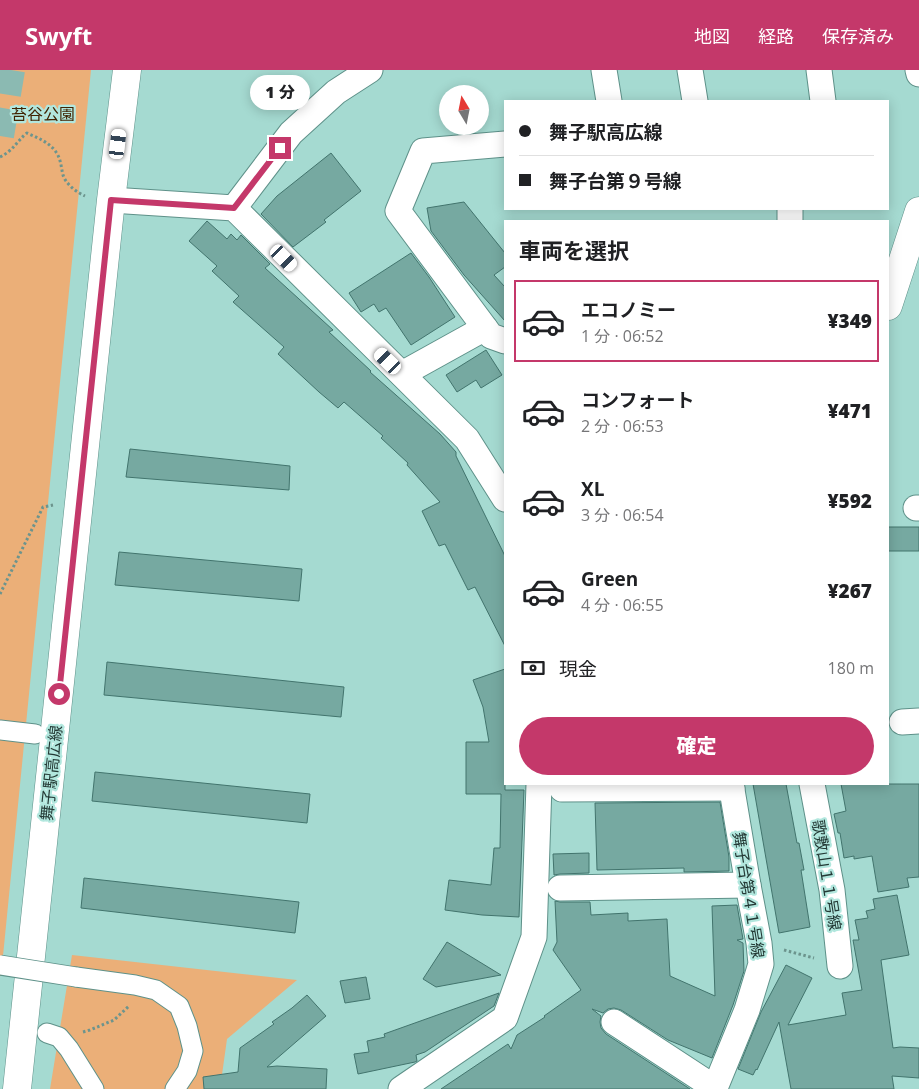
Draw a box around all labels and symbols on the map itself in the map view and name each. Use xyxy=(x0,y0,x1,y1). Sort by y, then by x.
callout: 1 分 xyxy=(250,75,310,110)
north arrow xyxy=(439,85,489,135)
park label: 苔谷公園 xyxy=(11,103,75,125)
car xyxy=(108,128,127,160)
route end xyxy=(269,137,291,159)
car xyxy=(268,242,299,274)
car xyxy=(371,345,404,377)
route start xyxy=(48,683,70,705)
street label: 舞子駅高広線 xyxy=(35,724,67,822)
street label: 歌敷山１１号線 xyxy=(807,818,847,932)
street label: 舞子台第４１号線 xyxy=(728,830,770,960)

